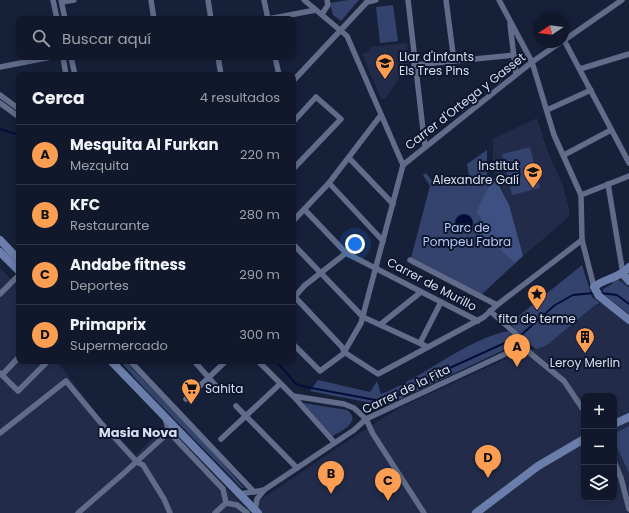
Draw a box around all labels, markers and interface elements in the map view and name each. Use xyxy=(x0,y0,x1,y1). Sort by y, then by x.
north arrow xyxy=(533,12,569,48)
search box xyxy=(16,16,296,60)
icon: search xyxy=(30,27,52,49)
text: Buscar aquí xyxy=(62,28,151,49)
place label: Llar d'infants Els Tres Pins xyxy=(399,48,474,79)
street label: Carrer d'Ortega y Gasset xyxy=(401,49,529,153)
school or university icon: Llar d'infants Els Tres Pins xyxy=(374,52,396,80)
text: Cerca xyxy=(32,86,85,110)
text: 4 resultados xyxy=(200,88,280,107)
text: Mesquita Al Furkan xyxy=(70,134,219,155)
text: A xyxy=(40,145,50,164)
text: 220 m xyxy=(240,145,280,164)
text: Mezquita xyxy=(70,156,129,175)
place label: Institut Alexandre Galí xyxy=(432,157,519,188)
school or university icon: Institut Alexandre Galí xyxy=(522,161,544,189)
text: KFC xyxy=(70,194,100,215)
text: B xyxy=(41,205,49,224)
text: 280 m xyxy=(239,205,280,224)
text: Restaurante xyxy=(70,216,149,235)
park label: Parc de Pompeu Fabra xyxy=(423,219,511,250)
your location xyxy=(345,234,365,254)
street label: Carrer de Murillo xyxy=(384,253,480,315)
text: Andabe fitness xyxy=(70,254,186,275)
text: C xyxy=(40,265,50,284)
text: 290 m xyxy=(239,265,280,284)
text: Deportes xyxy=(70,276,129,295)
place icon: fita de terme xyxy=(526,283,548,311)
place label: fita de terme xyxy=(498,310,576,327)
text: Primaprix xyxy=(70,314,146,335)
text: D xyxy=(40,325,50,344)
text: 300 m xyxy=(239,325,280,344)
building icon: Leroy Merlin xyxy=(574,326,596,354)
pin: A xyxy=(504,334,530,367)
text: Supermercado xyxy=(70,336,168,355)
place label: Leroy Merlin xyxy=(550,354,620,371)
street label: Carrer de la Fita xyxy=(359,360,453,418)
supermarket icon: Sahita xyxy=(180,377,202,405)
place label: Sahita xyxy=(205,380,243,397)
map controls xyxy=(581,393,617,501)
button: + xyxy=(581,393,617,429)
district label: Masia Nova xyxy=(99,423,177,442)
button: − xyxy=(581,429,617,465)
pin: D xyxy=(475,445,501,478)
pin: B xyxy=(318,461,344,494)
button: layers xyxy=(581,465,617,501)
pin: C xyxy=(375,468,401,501)

